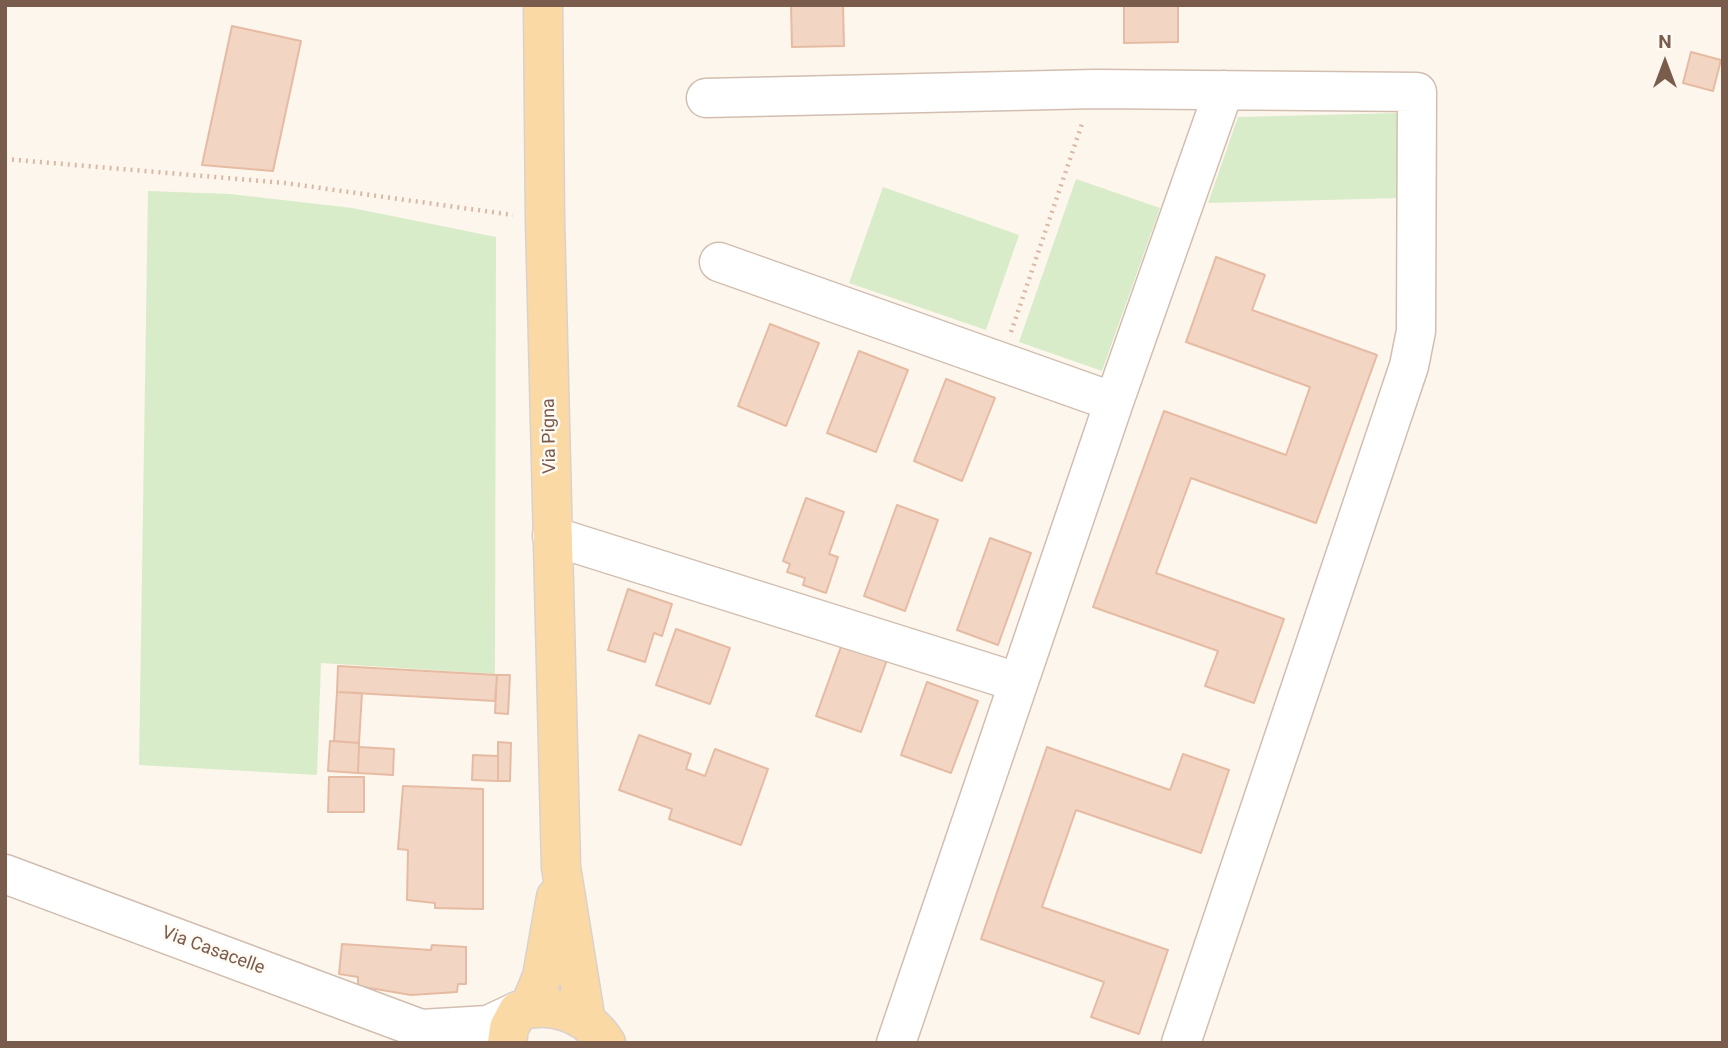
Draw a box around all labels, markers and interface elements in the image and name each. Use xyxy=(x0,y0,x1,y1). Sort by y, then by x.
north arrow xyxy=(1630,28,1700,98)
text: N xyxy=(1658,30,1672,53)
street label: Via Pigna xyxy=(539,398,561,474)
street label: Via Casacelle xyxy=(159,922,267,980)

